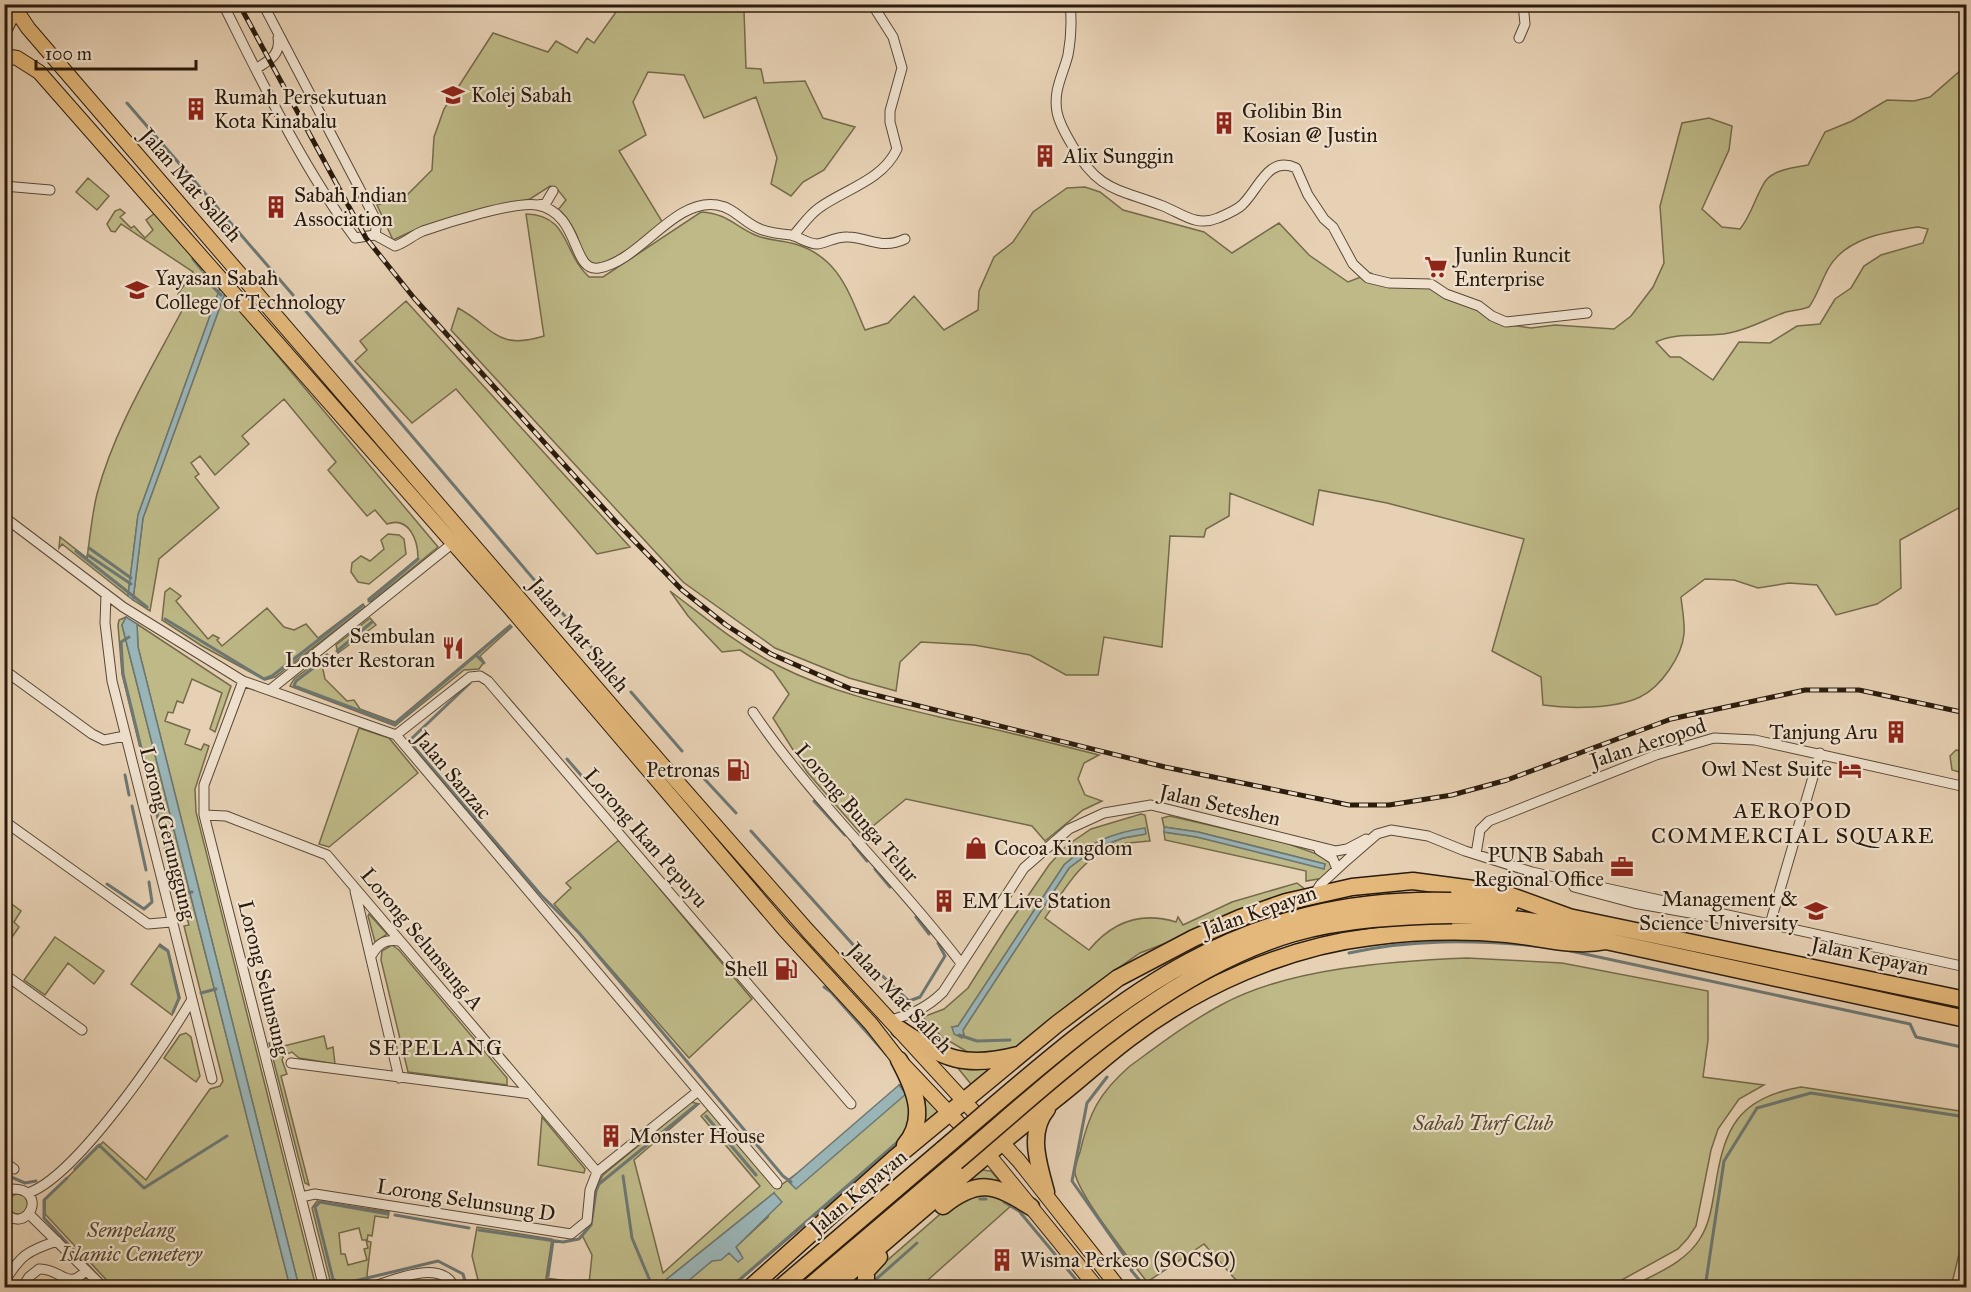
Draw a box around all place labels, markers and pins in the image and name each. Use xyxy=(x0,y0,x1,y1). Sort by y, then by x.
school or university icon: Kolej Sabah xyxy=(440,82,466,108)
place label: Kolej Sabah xyxy=(471,82,572,108)
place label: Rumah Persekutuan Kota Kinabalu xyxy=(214,84,387,134)
building icon: Rumah Persekutuan Kota Kinabalu xyxy=(183,96,209,122)
place label: Golibin Bin Kosian @ Justin xyxy=(1242,98,1378,148)
building icon: Golibin Bin Kosian @ Justin xyxy=(1211,110,1237,136)
building icon: Alix Sunggin xyxy=(1032,143,1058,169)
place label: Alix Sunggin xyxy=(1062,143,1174,169)
place label: Sabah Indian Association xyxy=(293,182,407,232)
building icon: Sabah Indian Association xyxy=(263,194,289,220)
place label: Junlin Runcit Enterprise xyxy=(1452,242,1572,292)
supermarket icon: Junlin Runcit Enterprise xyxy=(1423,254,1449,280)
place label: Yayasan Sabah College of Technology xyxy=(155,265,346,315)
school or university icon: Yayasan Sabah College of Technology xyxy=(124,277,150,303)
place label: Sembulan Lobster Restoran xyxy=(285,623,435,673)
restaurant icon: Sembulan Lobster Restoran xyxy=(440,635,466,661)
place label: Tanjung Aru xyxy=(1769,719,1878,745)
building icon: Tanjung Aru xyxy=(1883,719,1909,745)
place label: Owl Nest Suite xyxy=(1701,756,1832,782)
hotel icon: Owl Nest Suite xyxy=(1837,756,1863,782)
place label: Petronas xyxy=(646,757,720,783)
fuel station icon: Petronas xyxy=(725,757,751,783)
shop icon: Cocoa Kingdom xyxy=(963,835,989,861)
place label: Cocoa Kingdom xyxy=(994,835,1133,861)
place label: PUNB Sabah Regional Office xyxy=(1474,842,1604,892)
office icon: PUNB Sabah Regional Office xyxy=(1609,854,1635,880)
place label: Management & Science University xyxy=(1639,886,1799,936)
building icon: EM Live Station xyxy=(931,888,957,914)
place label: EM Live Station xyxy=(962,888,1111,914)
school or university icon: Management & Science University xyxy=(1803,898,1829,924)
place label: Shell xyxy=(724,956,768,982)
fuel station icon: Shell xyxy=(773,956,799,982)
building icon: Monster House xyxy=(598,1123,624,1149)
place label: Monster House xyxy=(629,1123,765,1149)
building icon: Wisma Perkeso (SOCSO) xyxy=(989,1247,1015,1273)
place label: Wisma Perkeso (SOCSO) xyxy=(1020,1247,1236,1273)

